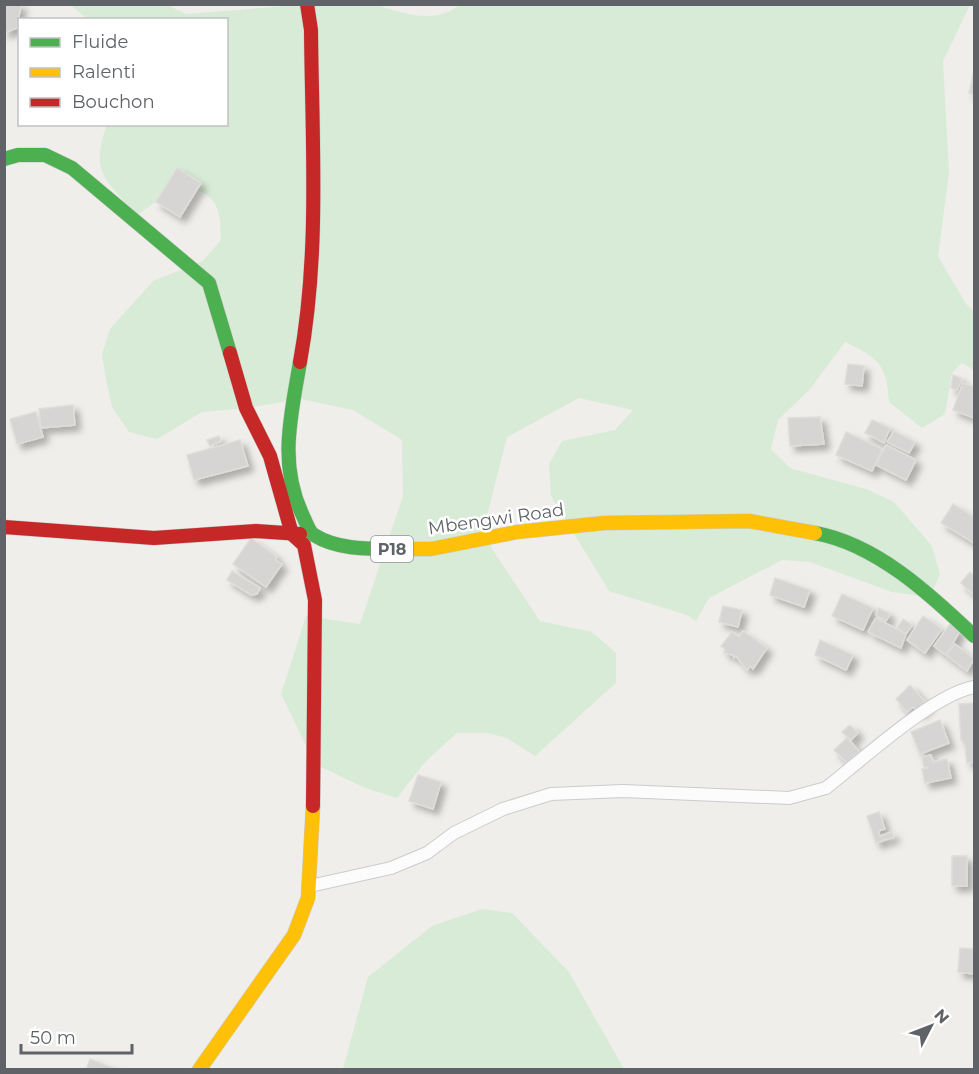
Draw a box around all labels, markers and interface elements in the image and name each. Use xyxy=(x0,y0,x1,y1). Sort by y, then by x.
legend xyxy=(18,18,228,126)
text: Fluide xyxy=(72,31,128,53)
text: Ralenti xyxy=(72,61,136,83)
text: Bouchon xyxy=(72,91,155,113)
street label: Mbengwi Road xyxy=(427,499,565,539)
road number: P18 xyxy=(371,536,413,562)
north arrow xyxy=(901,996,961,1056)
text: N xyxy=(930,1005,953,1027)
scale bar xyxy=(21,1017,132,1055)
text: 50 m xyxy=(30,1027,76,1049)

